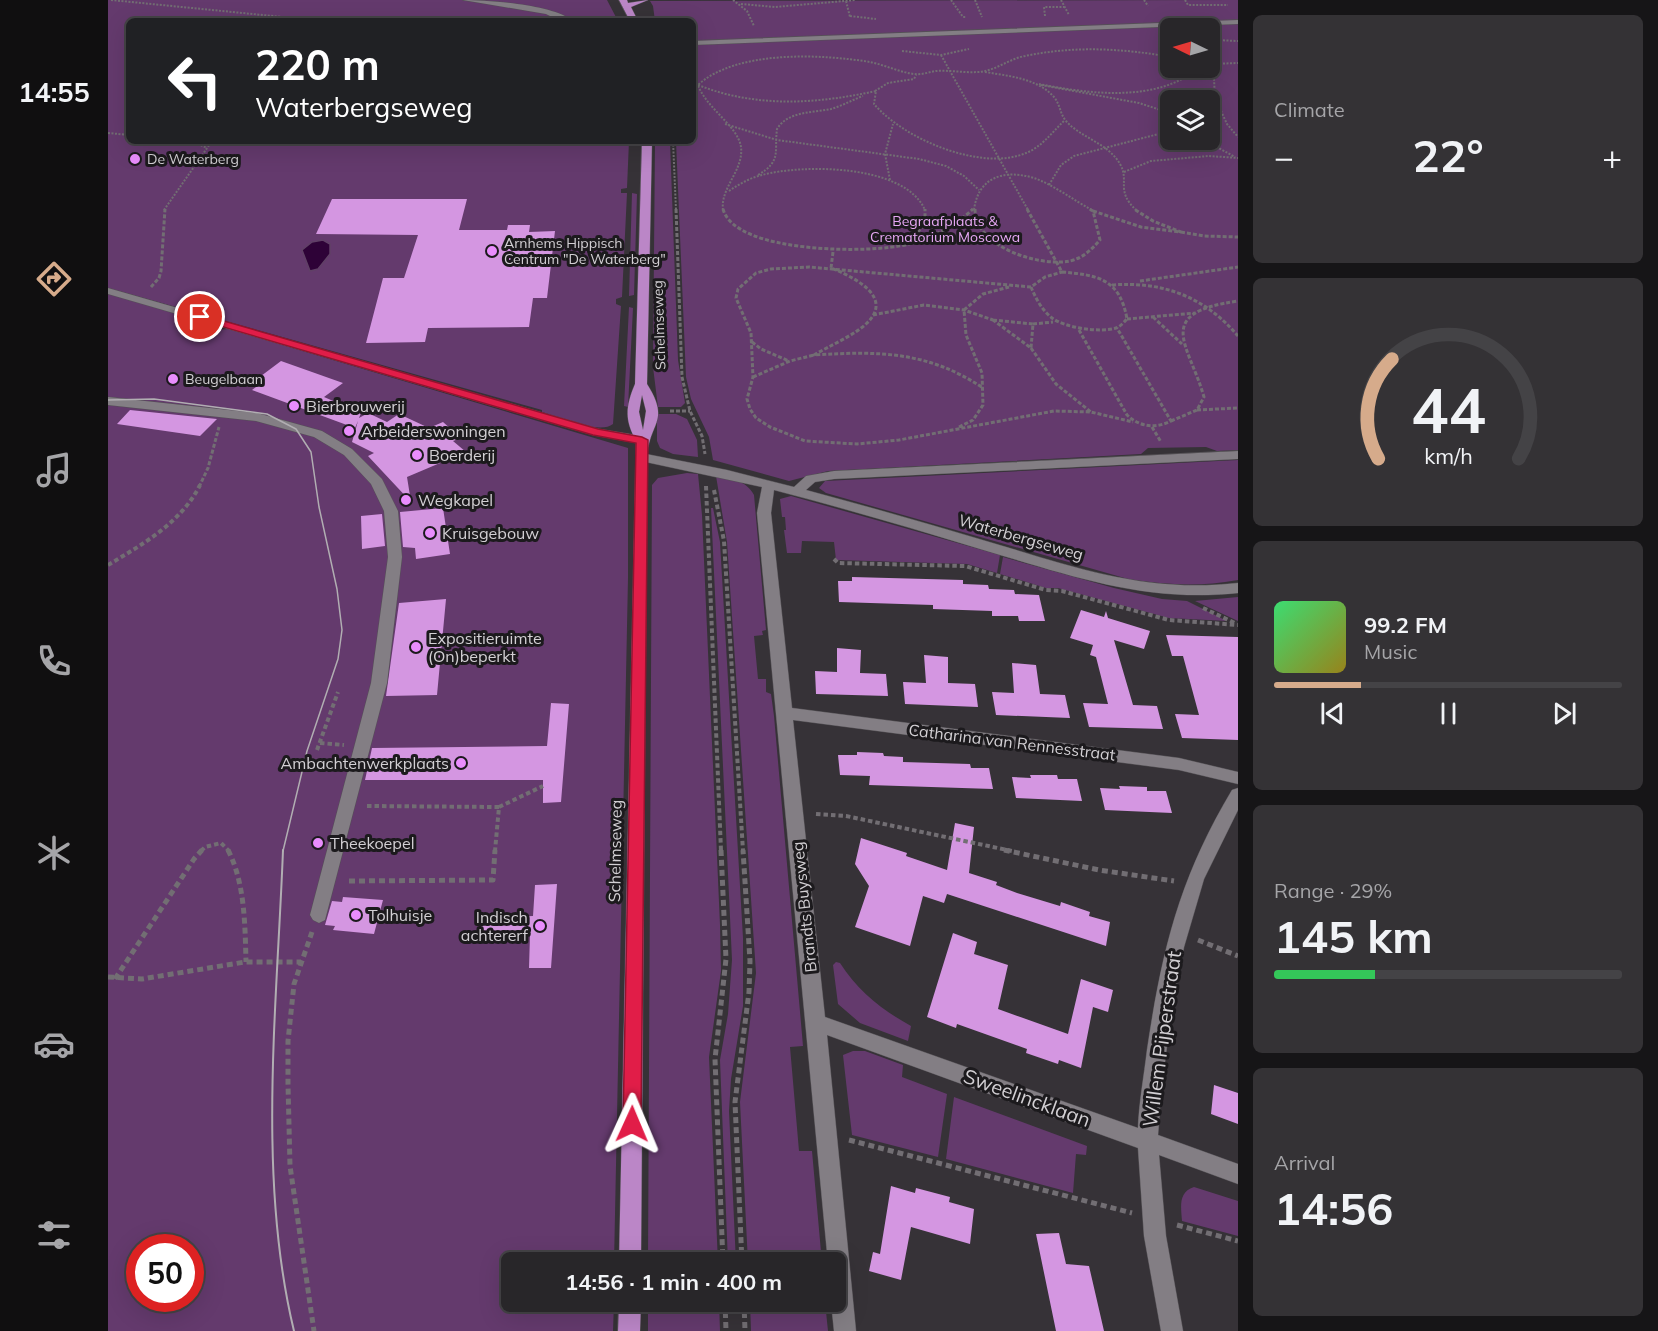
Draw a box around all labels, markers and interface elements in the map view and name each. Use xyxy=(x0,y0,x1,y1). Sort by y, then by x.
north arrow xyxy=(1160,18,1220,78)
map controls xyxy=(1160,18,1220,150)
text: 220 m xyxy=(255,38,380,91)
icon: left xyxy=(156,42,234,120)
text: 14:55 xyxy=(18,75,90,109)
text: Waterbergseweg xyxy=(255,90,472,124)
button: layers xyxy=(1160,90,1220,150)
text: Climate xyxy=(1274,97,1345,122)
text: 22° xyxy=(1412,127,1484,183)
text: − xyxy=(1274,136,1294,177)
text: + xyxy=(1602,136,1622,177)
place label: De Waterberg xyxy=(147,150,239,168)
marker: De Waterberg xyxy=(128,152,142,166)
park label: Begraafplaats & Crematorium Moscowa xyxy=(870,212,1020,246)
place label: Arnhems Hippisch Centrum "De Waterberg" xyxy=(504,234,666,268)
marker: Arnhems Hippisch Centrum "De Waterberg" xyxy=(485,244,499,258)
icon: directions xyxy=(33,258,75,300)
street label: Schelmseweg xyxy=(648,280,670,370)
pin xyxy=(174,291,225,342)
icon: arrive xyxy=(183,300,216,333)
place label: Beugelbaan xyxy=(185,370,263,388)
text: 44 xyxy=(1411,370,1485,449)
marker: Beugelbaan xyxy=(166,372,180,386)
place label: Bierbrouwerij xyxy=(306,396,405,416)
marker: Bierbrouwerij xyxy=(287,399,301,413)
place label: Arbeiderswoningen xyxy=(361,421,506,441)
marker: Arbeiderswoningen xyxy=(342,424,356,438)
text: km/h xyxy=(1424,443,1472,470)
place label: Boerderij xyxy=(429,445,495,465)
marker: Boerderij xyxy=(410,448,424,462)
icon: music xyxy=(33,449,75,491)
place label: Wegkapel xyxy=(418,490,493,510)
marker: Wegkapel xyxy=(399,493,413,507)
street label: Waterbergseweg xyxy=(956,510,1086,564)
place label: Kruisgebouw xyxy=(442,523,539,543)
marker: Kruisgebouw xyxy=(423,526,437,540)
text: 99.2 FM xyxy=(1364,611,1447,639)
place label: Expositieruimte (On)beperkt xyxy=(428,628,542,666)
text: Music xyxy=(1364,639,1417,664)
icon: phone xyxy=(33,640,75,682)
marker: Expositieruimte (On)beperkt xyxy=(409,640,423,654)
icon: previous xyxy=(1316,697,1349,730)
icon: pause xyxy=(1432,697,1465,730)
icon: next xyxy=(1548,697,1581,730)
street label: Catharina van Rennesstraat xyxy=(908,719,1117,765)
place label: Ambachtenwerkplaats xyxy=(280,753,449,773)
marker: Ambachtenwerkplaats xyxy=(454,756,468,770)
street label: Schelmseweg xyxy=(604,800,626,902)
icon: climate xyxy=(33,832,75,874)
place label: Theekoepel xyxy=(330,833,414,853)
marker: Theekoepel xyxy=(311,836,325,850)
street label: Brandts Buysweg xyxy=(787,841,821,973)
text: Range · 29% xyxy=(1274,878,1392,903)
place label: Tolhuisje xyxy=(368,905,432,925)
place label: Indisch achtererf xyxy=(461,907,529,945)
marker: Tolhuisje xyxy=(349,908,363,922)
text: 145 km xyxy=(1274,908,1433,964)
marker: Indisch achtererf xyxy=(533,919,547,933)
street label: Willem Pijperstraat xyxy=(1137,949,1186,1129)
icon: car xyxy=(33,1023,75,1065)
street label: Sweelincklaan xyxy=(960,1063,1094,1132)
position arrow xyxy=(600,1092,664,1156)
text: Arrival xyxy=(1274,1150,1335,1175)
text: 14:56 xyxy=(1274,1180,1393,1236)
icon: filters xyxy=(33,1214,75,1256)
speed limit sign: 50 xyxy=(126,1234,204,1312)
text: 14:56 · 1 min · 400 m xyxy=(565,1268,782,1296)

